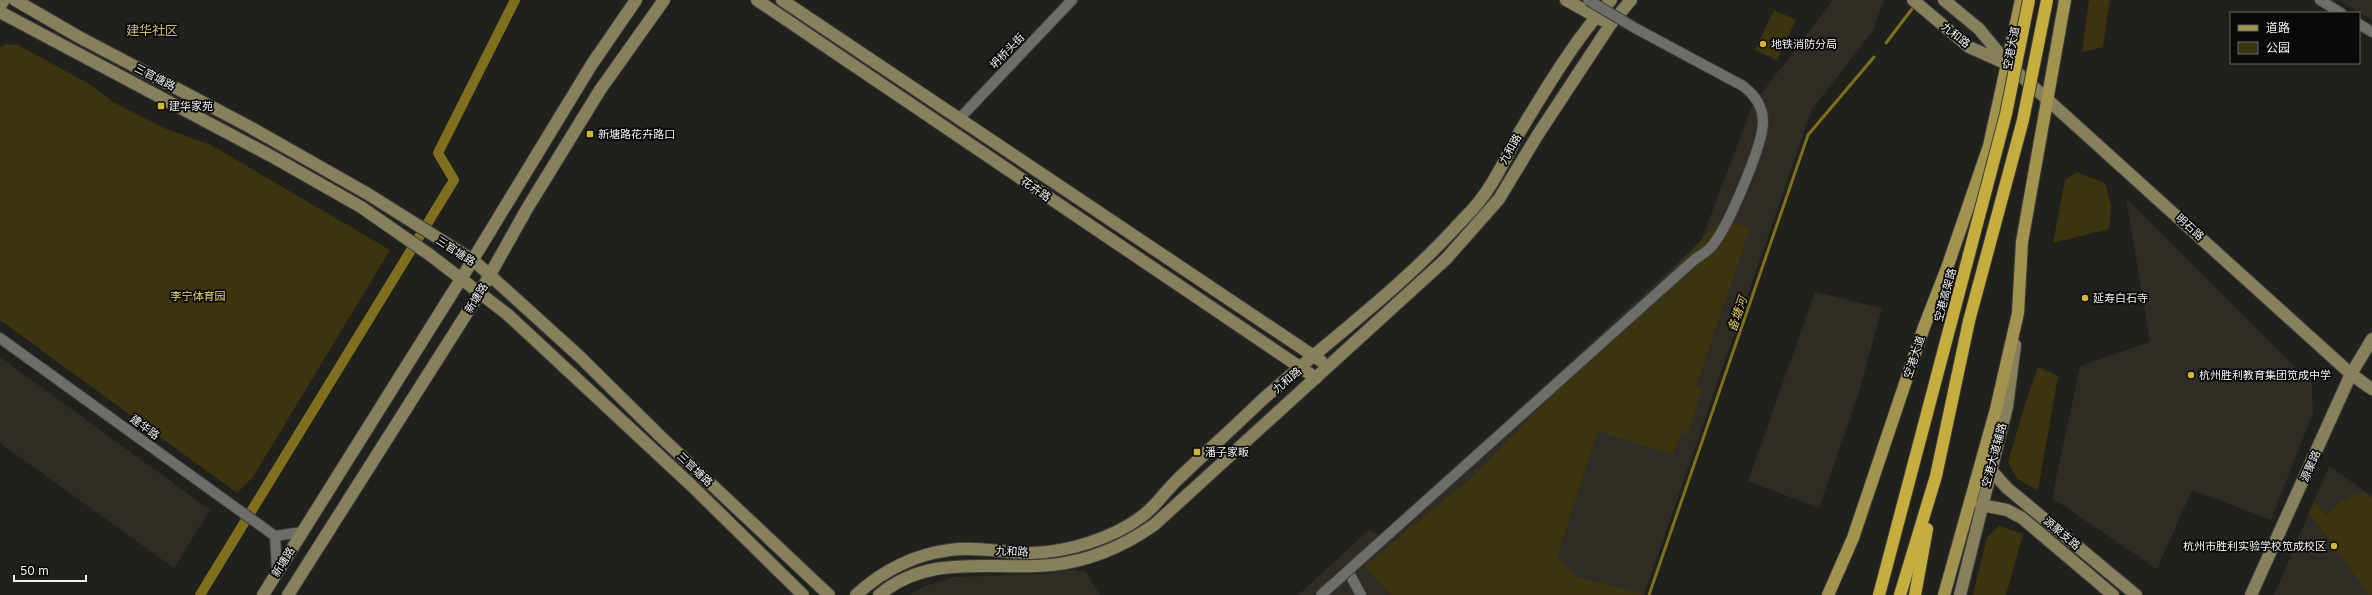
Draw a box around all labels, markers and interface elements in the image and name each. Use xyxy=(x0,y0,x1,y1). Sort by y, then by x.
legend xyxy=(2230,12,2360,64)
street label: 九和路 xyxy=(1939,19,1973,51)
text: 道路 xyxy=(2266,20,2290,35)
district label: 建华社区 xyxy=(126,22,178,38)
street label: 空港大道 xyxy=(2000,25,2022,71)
street label: 坍桥头街 xyxy=(987,30,1027,72)
place label: 地铁消防分局 xyxy=(1771,37,1837,51)
marker: 地铁消防分局 xyxy=(1758,39,1768,49)
text: 公园 xyxy=(2266,40,2290,55)
street label: 三官塘路 xyxy=(132,61,178,93)
place label: 建华家苑 xyxy=(169,99,213,113)
marker: 建华家苑 xyxy=(156,101,166,111)
place label: 新塘路花卉路口 xyxy=(598,127,675,141)
marker: 新塘路花卉路口 xyxy=(585,129,595,139)
street label: 九和路 xyxy=(1496,131,1524,167)
street label: 花卉路 xyxy=(1018,174,1054,204)
street label: 明石路 xyxy=(2173,211,2207,243)
street label: 三官塘路 xyxy=(434,233,478,269)
street label: 空港高架路 xyxy=(1931,267,1959,323)
street label: 新塘路 xyxy=(461,280,491,316)
park label: 李宁体育园 xyxy=(171,289,226,303)
place label: 延寿白石寺 xyxy=(2093,291,2148,305)
water label: 备塘河 xyxy=(1724,293,1751,333)
marker: 延寿白石寺 xyxy=(2080,293,2090,303)
street label: 空港大道 xyxy=(1901,334,1927,380)
street label: 九和路 xyxy=(1270,364,1304,396)
place label: 杭州胜利教育集团笕成中学 xyxy=(2199,368,2331,382)
marker: 杭州胜利教育集团笕成中学 xyxy=(2186,370,2196,380)
street label: 建华路 xyxy=(128,412,162,442)
street label: 空港大道辅路 xyxy=(1979,421,2009,489)
place label: 潘子家畈 xyxy=(1205,445,1249,459)
marker: 潘子家畈 xyxy=(1192,447,1202,457)
street label: 源聚路 xyxy=(2297,448,2323,484)
street label: 三官塘路 xyxy=(674,449,716,489)
street label: 源聚支路 xyxy=(2041,513,2083,553)
place label: 杭州市胜利实验学校笕成校区 xyxy=(2183,539,2326,553)
marker: 杭州市胜利实验学校笕成校区 xyxy=(2329,541,2339,551)
street label: 九和路 xyxy=(995,543,1029,559)
street label: 新塘路 xyxy=(268,544,298,580)
scale bar xyxy=(14,557,86,583)
text: 50 m xyxy=(20,563,49,578)

